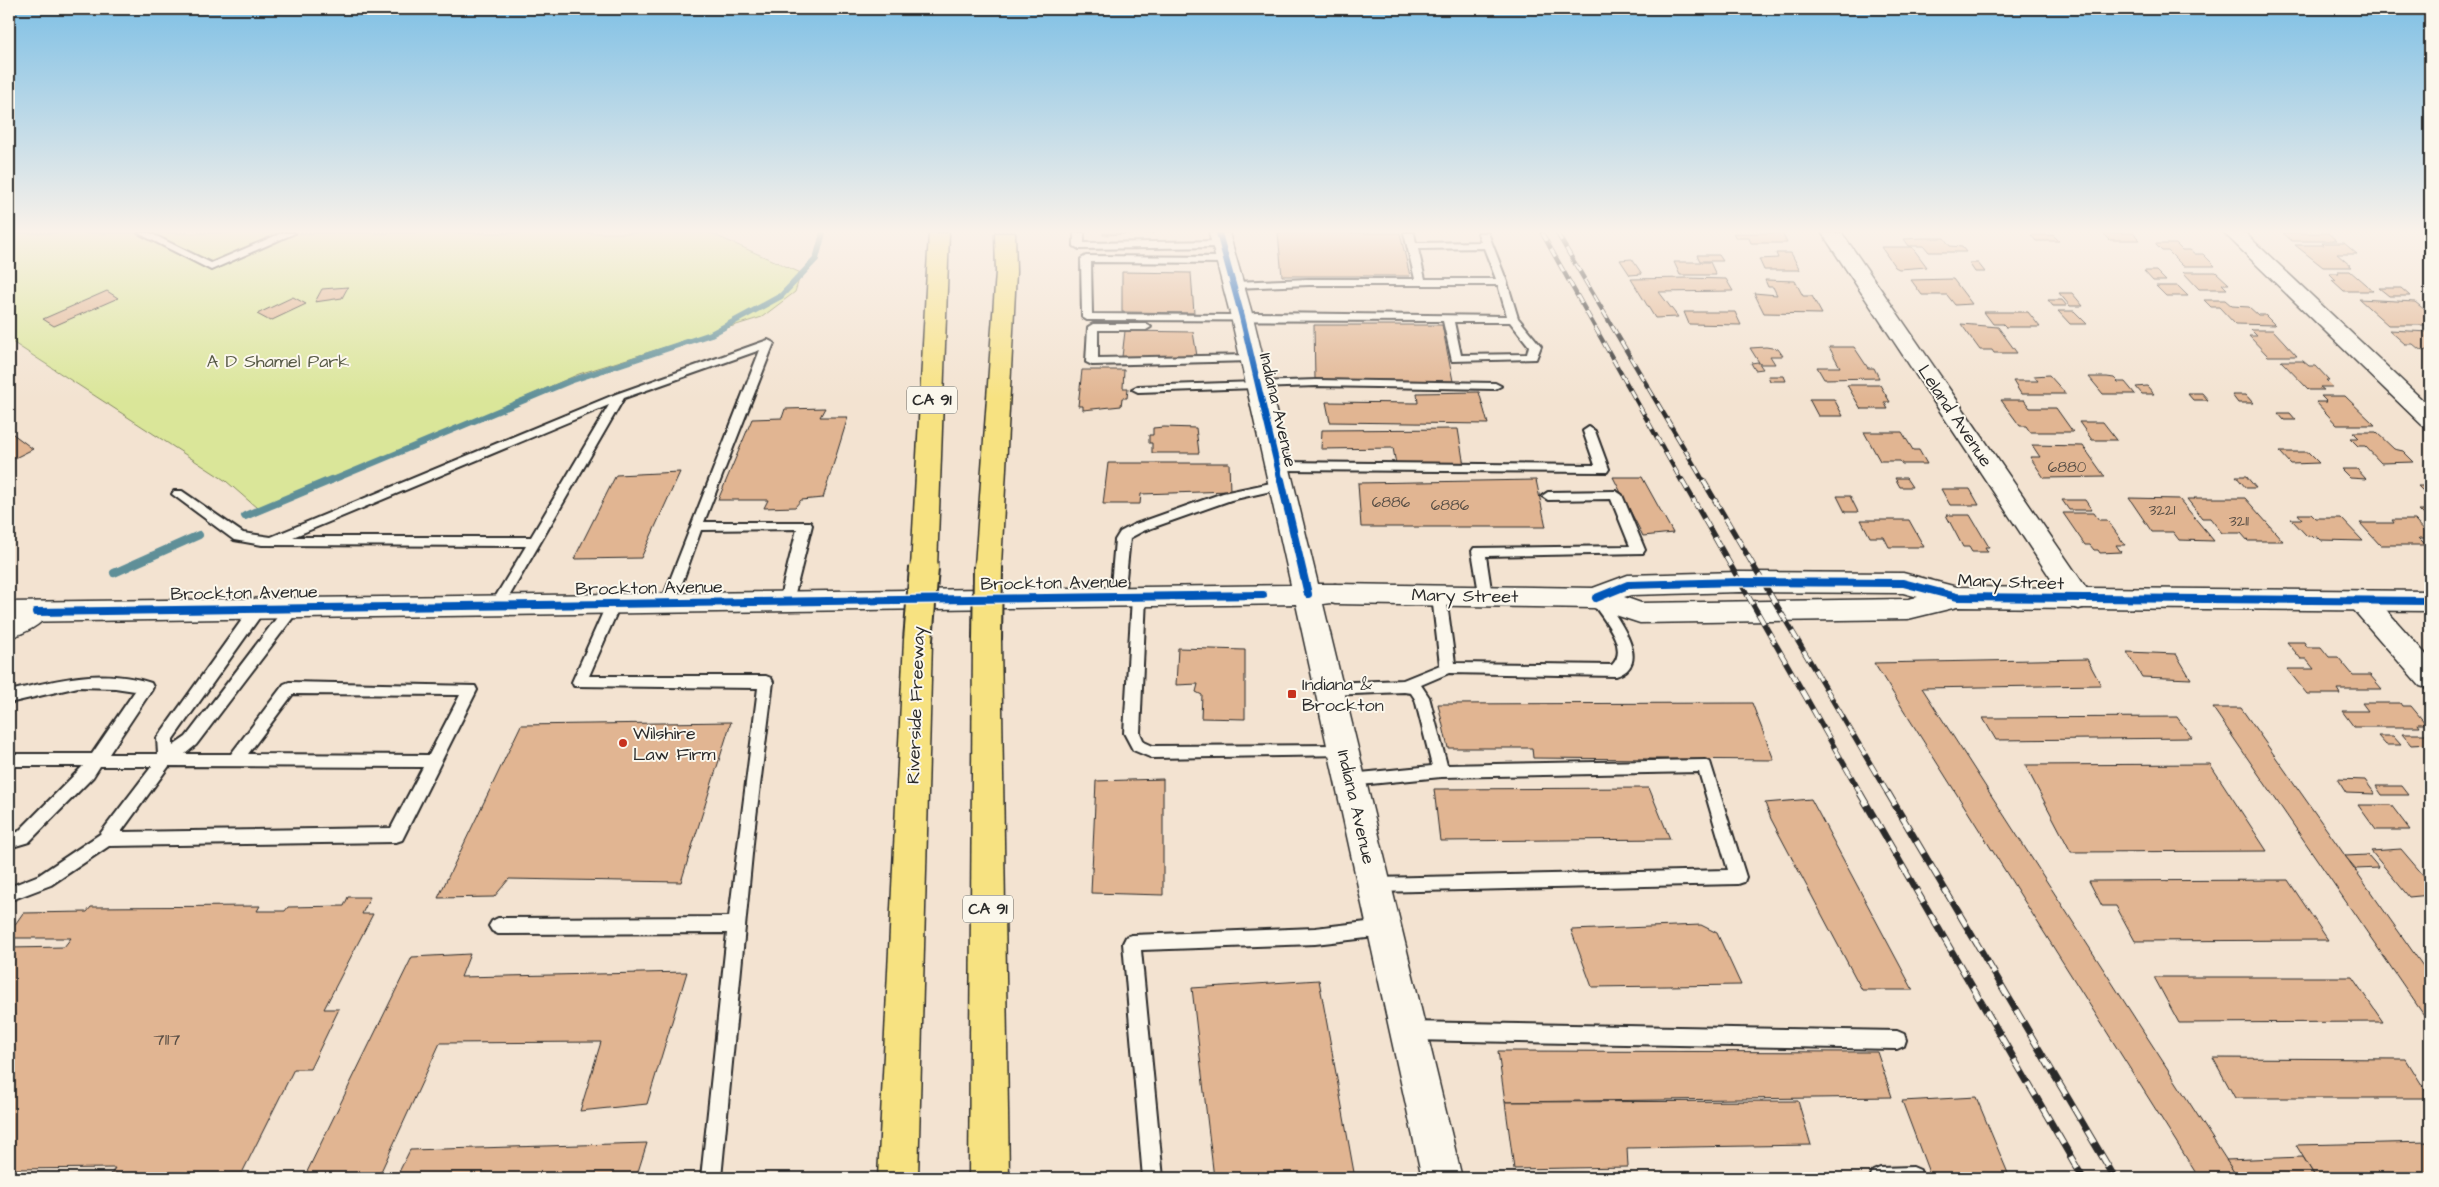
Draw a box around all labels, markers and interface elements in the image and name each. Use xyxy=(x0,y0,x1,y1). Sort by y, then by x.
park label: A D Shamel Park xyxy=(207,349,349,374)
street label: Indiana Avenue xyxy=(1253,350,1303,470)
street label: Leland Avenue xyxy=(1912,360,1999,472)
road number: CA 91 xyxy=(907,386,957,414)
house number: 6880 xyxy=(2048,457,2087,478)
house number: 6886 xyxy=(1372,492,1411,513)
house number: 6886 xyxy=(1431,495,1470,516)
house number: 3221 xyxy=(2149,500,2175,521)
house number: 3211 xyxy=(2229,511,2249,532)
street label: Mary Street xyxy=(1957,568,2065,597)
street label: Brockton Avenue xyxy=(980,569,1128,597)
street label: Brockton Avenue xyxy=(575,574,723,602)
street label: Brockton Avenue xyxy=(170,579,318,607)
street label: Mary Street xyxy=(1411,583,1519,610)
street label: Riverside Freeway xyxy=(901,626,932,784)
place label: Indiana & Brockton xyxy=(1302,672,1384,718)
marker: Indiana & Brockton xyxy=(1286,688,1298,700)
place label: Wilshire Law Firm xyxy=(633,721,716,767)
marker: Wilshire Law Firm xyxy=(617,737,629,749)
street label: Indiana Avenue xyxy=(1331,747,1381,867)
road number: CA 91 xyxy=(963,896,1013,922)
house number: 7117 xyxy=(154,1027,180,1052)

